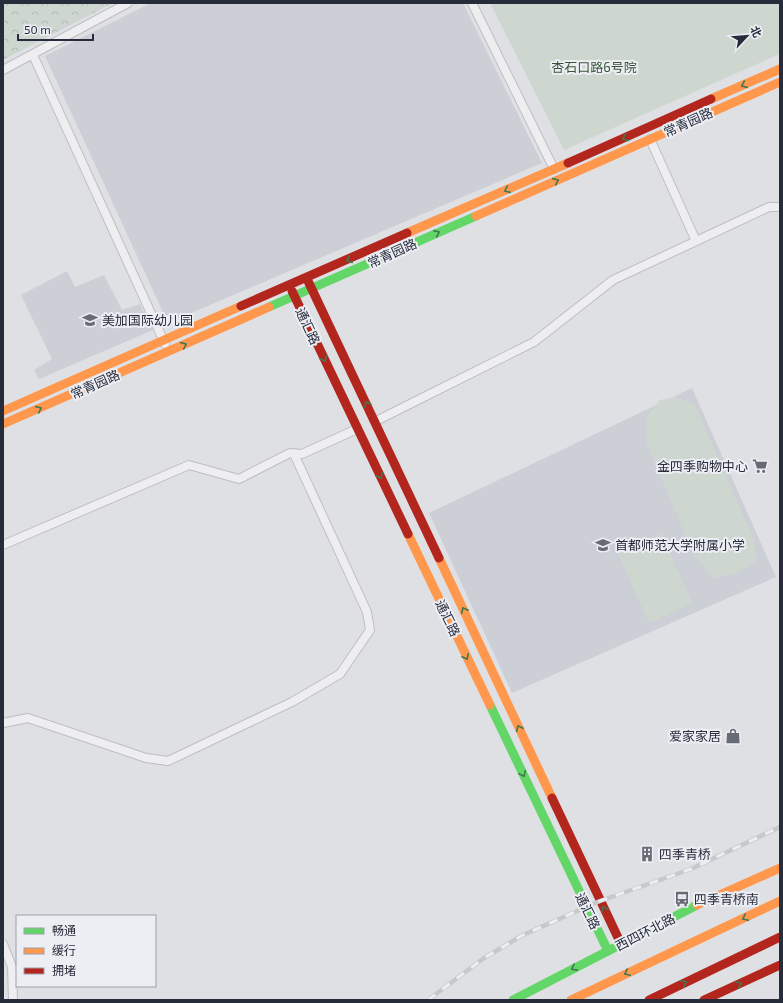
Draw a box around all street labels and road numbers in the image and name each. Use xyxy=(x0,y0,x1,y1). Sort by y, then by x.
street label: 常青园路 xyxy=(661,104,715,140)
street label: 常青园路 xyxy=(365,235,419,271)
street label: 通汇路 xyxy=(293,305,323,347)
street label: 常青园路 xyxy=(68,366,122,402)
street label: 通汇路 xyxy=(432,597,464,639)
street label: 通汇路 xyxy=(572,890,604,932)
street label: 西四环北路 xyxy=(612,910,678,954)

